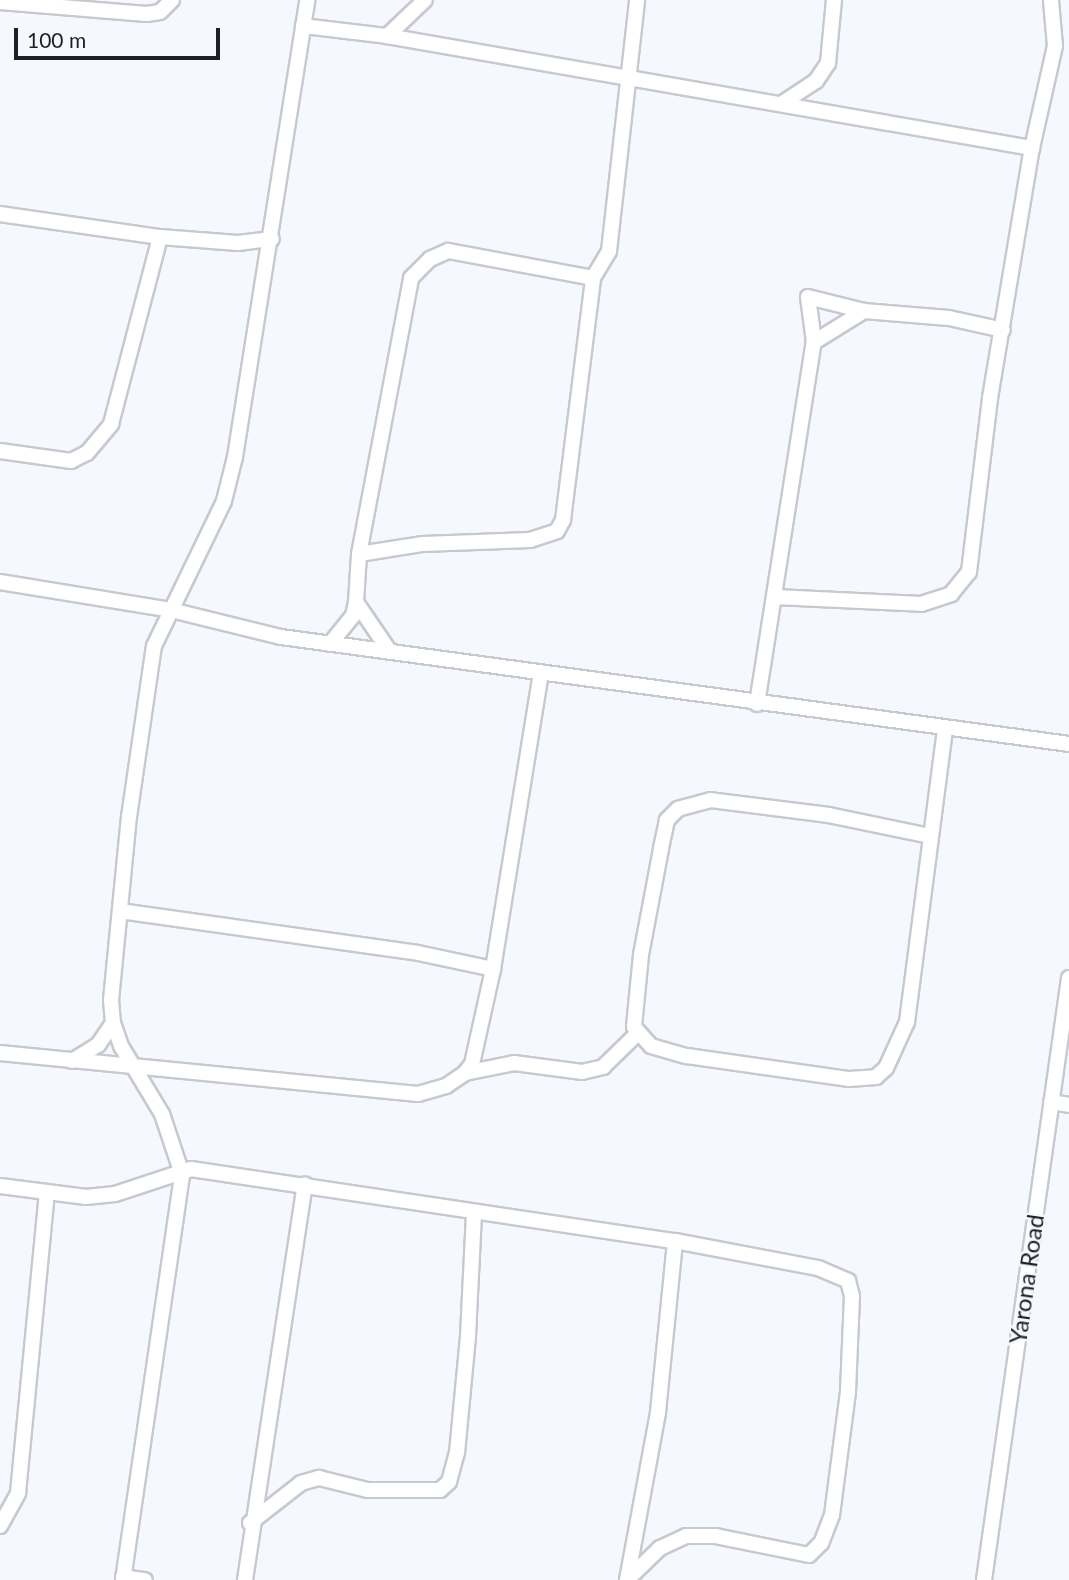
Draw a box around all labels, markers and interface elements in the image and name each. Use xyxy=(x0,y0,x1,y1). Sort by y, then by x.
scale bar xyxy=(18,14,224,58)
text: 100 m xyxy=(27,27,86,52)
street label: Yarona Road xyxy=(1003,1212,1049,1346)

